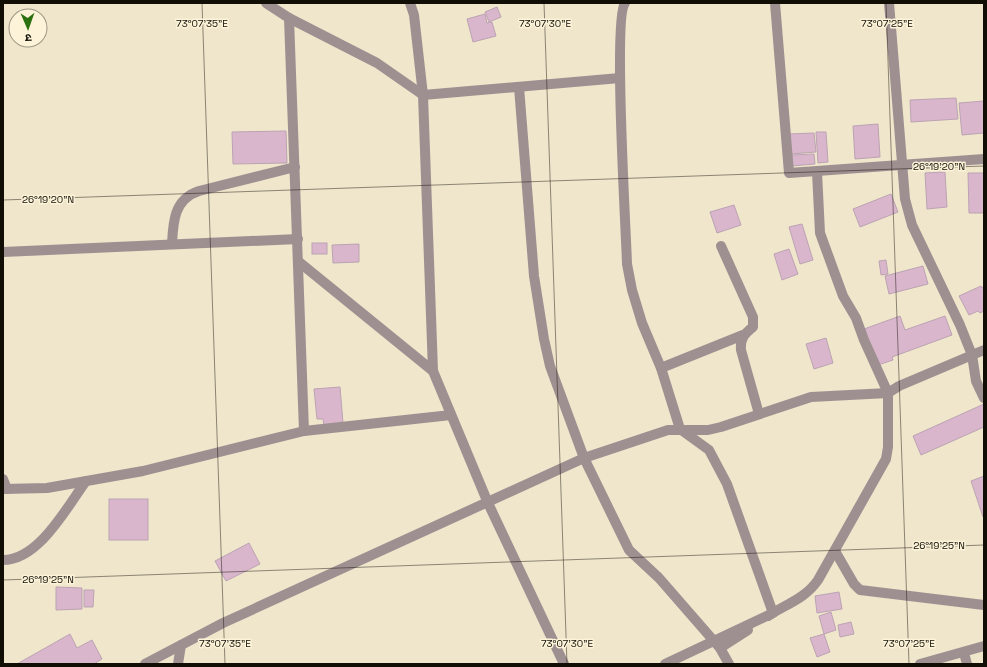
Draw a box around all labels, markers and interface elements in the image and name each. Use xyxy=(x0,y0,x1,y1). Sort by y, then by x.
north arrow xyxy=(8,8,48,48)
text: 73°07'35"E xyxy=(176,17,228,30)
text: 73°07'30"E xyxy=(519,17,571,30)
text: 73°07'25"E xyxy=(861,17,913,30)
text: उ xyxy=(24,31,32,45)
text: 26°19'20"N xyxy=(913,160,965,173)
text: 26°19'20"N xyxy=(22,193,74,206)
text: 26°19'25"N xyxy=(913,539,965,552)
text: 26°19'25"N xyxy=(22,573,74,586)
text: 73°07'35"E xyxy=(199,637,251,650)
text: 73°07'30"E xyxy=(541,637,593,650)
text: 73°07'25"E xyxy=(883,637,935,650)

